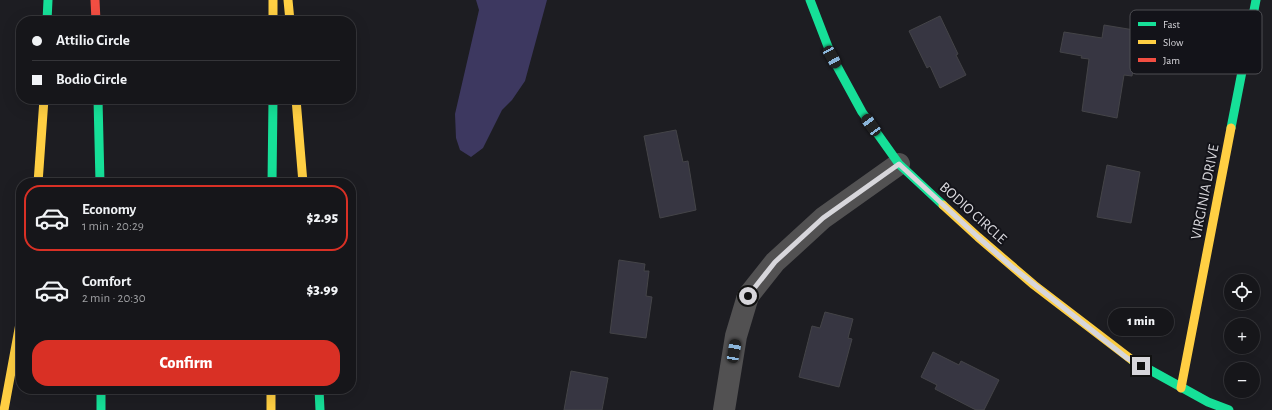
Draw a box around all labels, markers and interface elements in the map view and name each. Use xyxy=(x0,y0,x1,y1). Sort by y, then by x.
legend xyxy=(1130,10,1262,74)
text: Fast xyxy=(1163,19,1181,30)
text: Attilio Circle xyxy=(56,33,130,48)
text: Slow xyxy=(1163,37,1184,48)
car xyxy=(821,44,843,70)
text: Jam xyxy=(1163,55,1180,66)
text: Bodio Circle xyxy=(56,72,127,87)
car xyxy=(859,112,883,138)
street label: VIRGINIA DRIVE xyxy=(1188,143,1222,241)
street label: BODIO CIRCLE xyxy=(937,179,1009,247)
icon: car xyxy=(34,200,70,236)
text: Economy xyxy=(82,202,136,217)
text: $2.95 xyxy=(307,210,338,225)
text: 1 min · 20:29 xyxy=(82,220,144,233)
icon: car xyxy=(34,272,70,308)
text: Comfort xyxy=(82,274,131,289)
map controls xyxy=(1224,274,1260,398)
button: locate xyxy=(1224,274,1260,310)
text: $3.99 xyxy=(306,282,338,297)
route start xyxy=(739,287,757,305)
text: 2 min · 20:30 xyxy=(82,292,146,305)
callout: 1 min xyxy=(1108,308,1174,336)
text: 1 min xyxy=(1127,315,1155,328)
button: + xyxy=(1224,318,1260,354)
car xyxy=(726,338,742,364)
button: Confirm xyxy=(32,340,340,386)
route end xyxy=(1132,357,1150,375)
button: − xyxy=(1224,362,1260,398)

